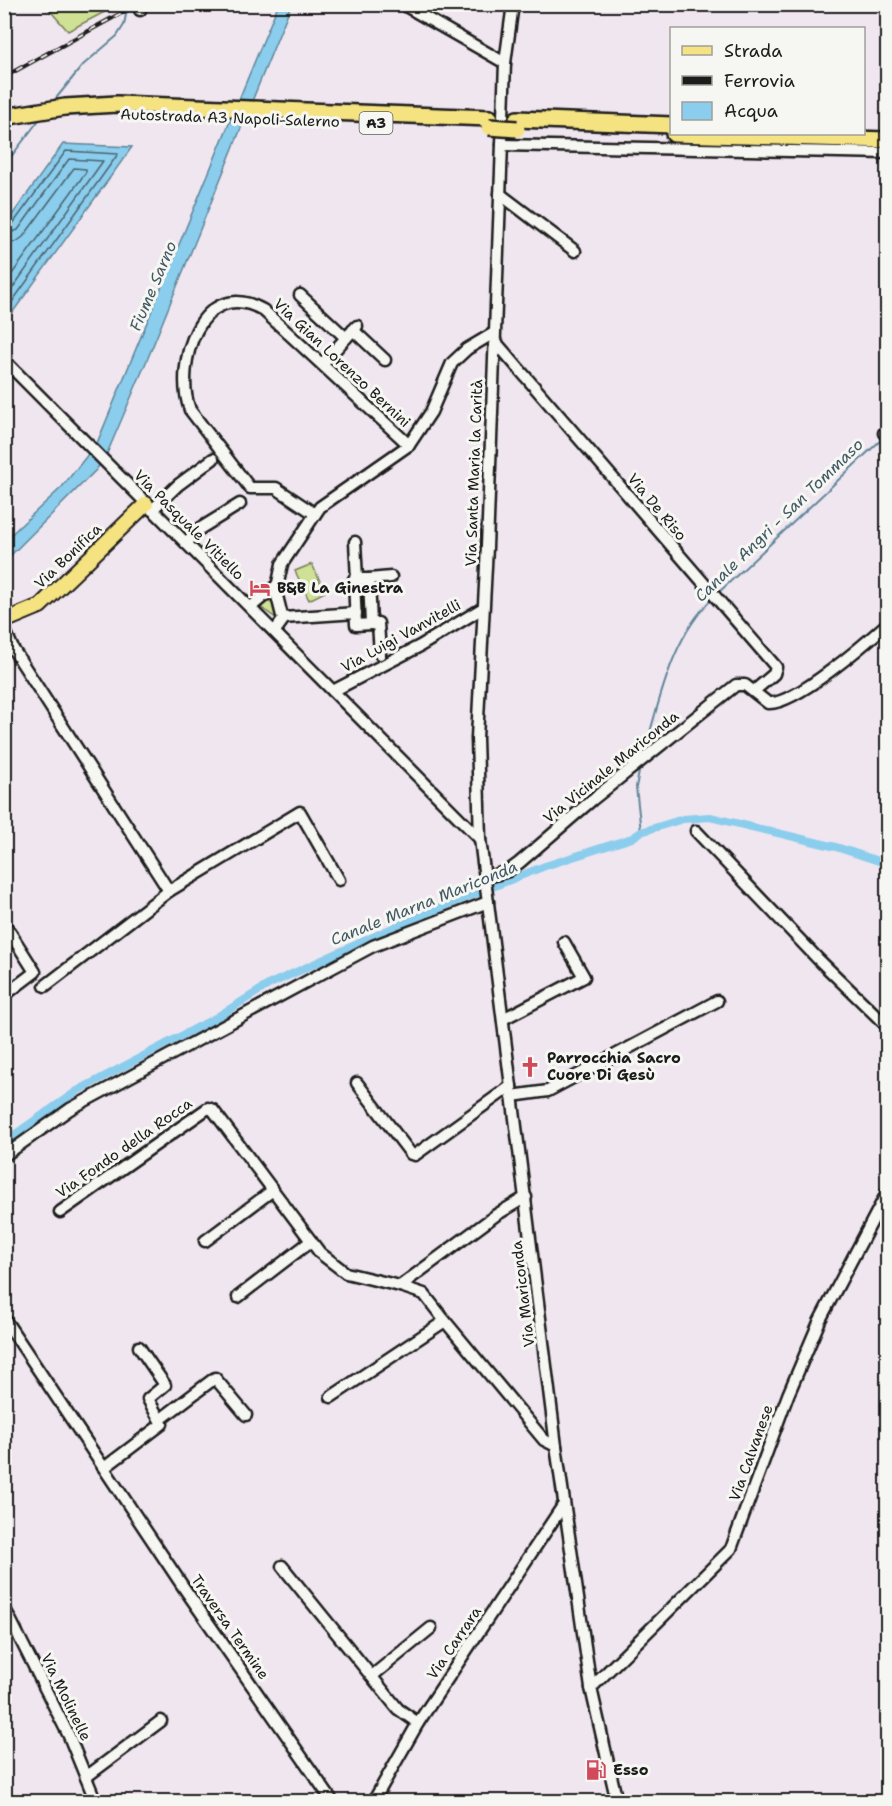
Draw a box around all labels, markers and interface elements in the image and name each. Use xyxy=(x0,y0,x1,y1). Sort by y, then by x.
legend xyxy=(670,27,865,135)
text: Strada xyxy=(724,39,783,63)
text: Ferrovia xyxy=(724,69,795,93)
text: Acqua xyxy=(724,99,778,123)
street label: Autostrada A3 Napoli-Salerno xyxy=(120,104,340,132)
road number: A3 xyxy=(360,112,392,134)
water label: Fiume Sarno xyxy=(125,238,181,334)
street label: Via Gian Lorenzo Bernini xyxy=(269,294,415,432)
street label: Via Santa Maria la Carità xyxy=(461,378,487,567)
water label: Canale Angri - San Tommaso xyxy=(690,434,868,606)
street label: Via Pasquale Vitiello xyxy=(129,465,249,585)
street label: Via De Riso xyxy=(623,469,691,545)
street label: Via Bonifica xyxy=(30,518,106,593)
hotel icon: B&B La Ginestra xyxy=(248,576,272,600)
place label: B&B La Ginestra xyxy=(277,578,404,598)
street label: Via Luigi Vanvitelli xyxy=(338,595,464,677)
street label: Via Vicinale Mariconda xyxy=(539,706,683,828)
water label: Canale Marna Mariconda xyxy=(327,856,521,950)
place label: Parrocchia Sacro Cuore Di Gesù xyxy=(547,1048,681,1085)
church icon: Parrocchia Sacro Cuore Di Gesù xyxy=(518,1055,542,1079)
street label: Via Fondo della Rocca xyxy=(52,1093,197,1203)
street label: Via Mariconda xyxy=(506,1239,539,1348)
street label: Via Calvanese xyxy=(724,1402,778,1504)
street label: Traversa Termine xyxy=(186,1571,274,1683)
street label: Via Carrara xyxy=(422,1602,486,1683)
street label: Via Molinelle xyxy=(36,1650,96,1744)
fuel station icon: Esso xyxy=(584,1758,608,1782)
place label: Esso xyxy=(613,1760,649,1780)

